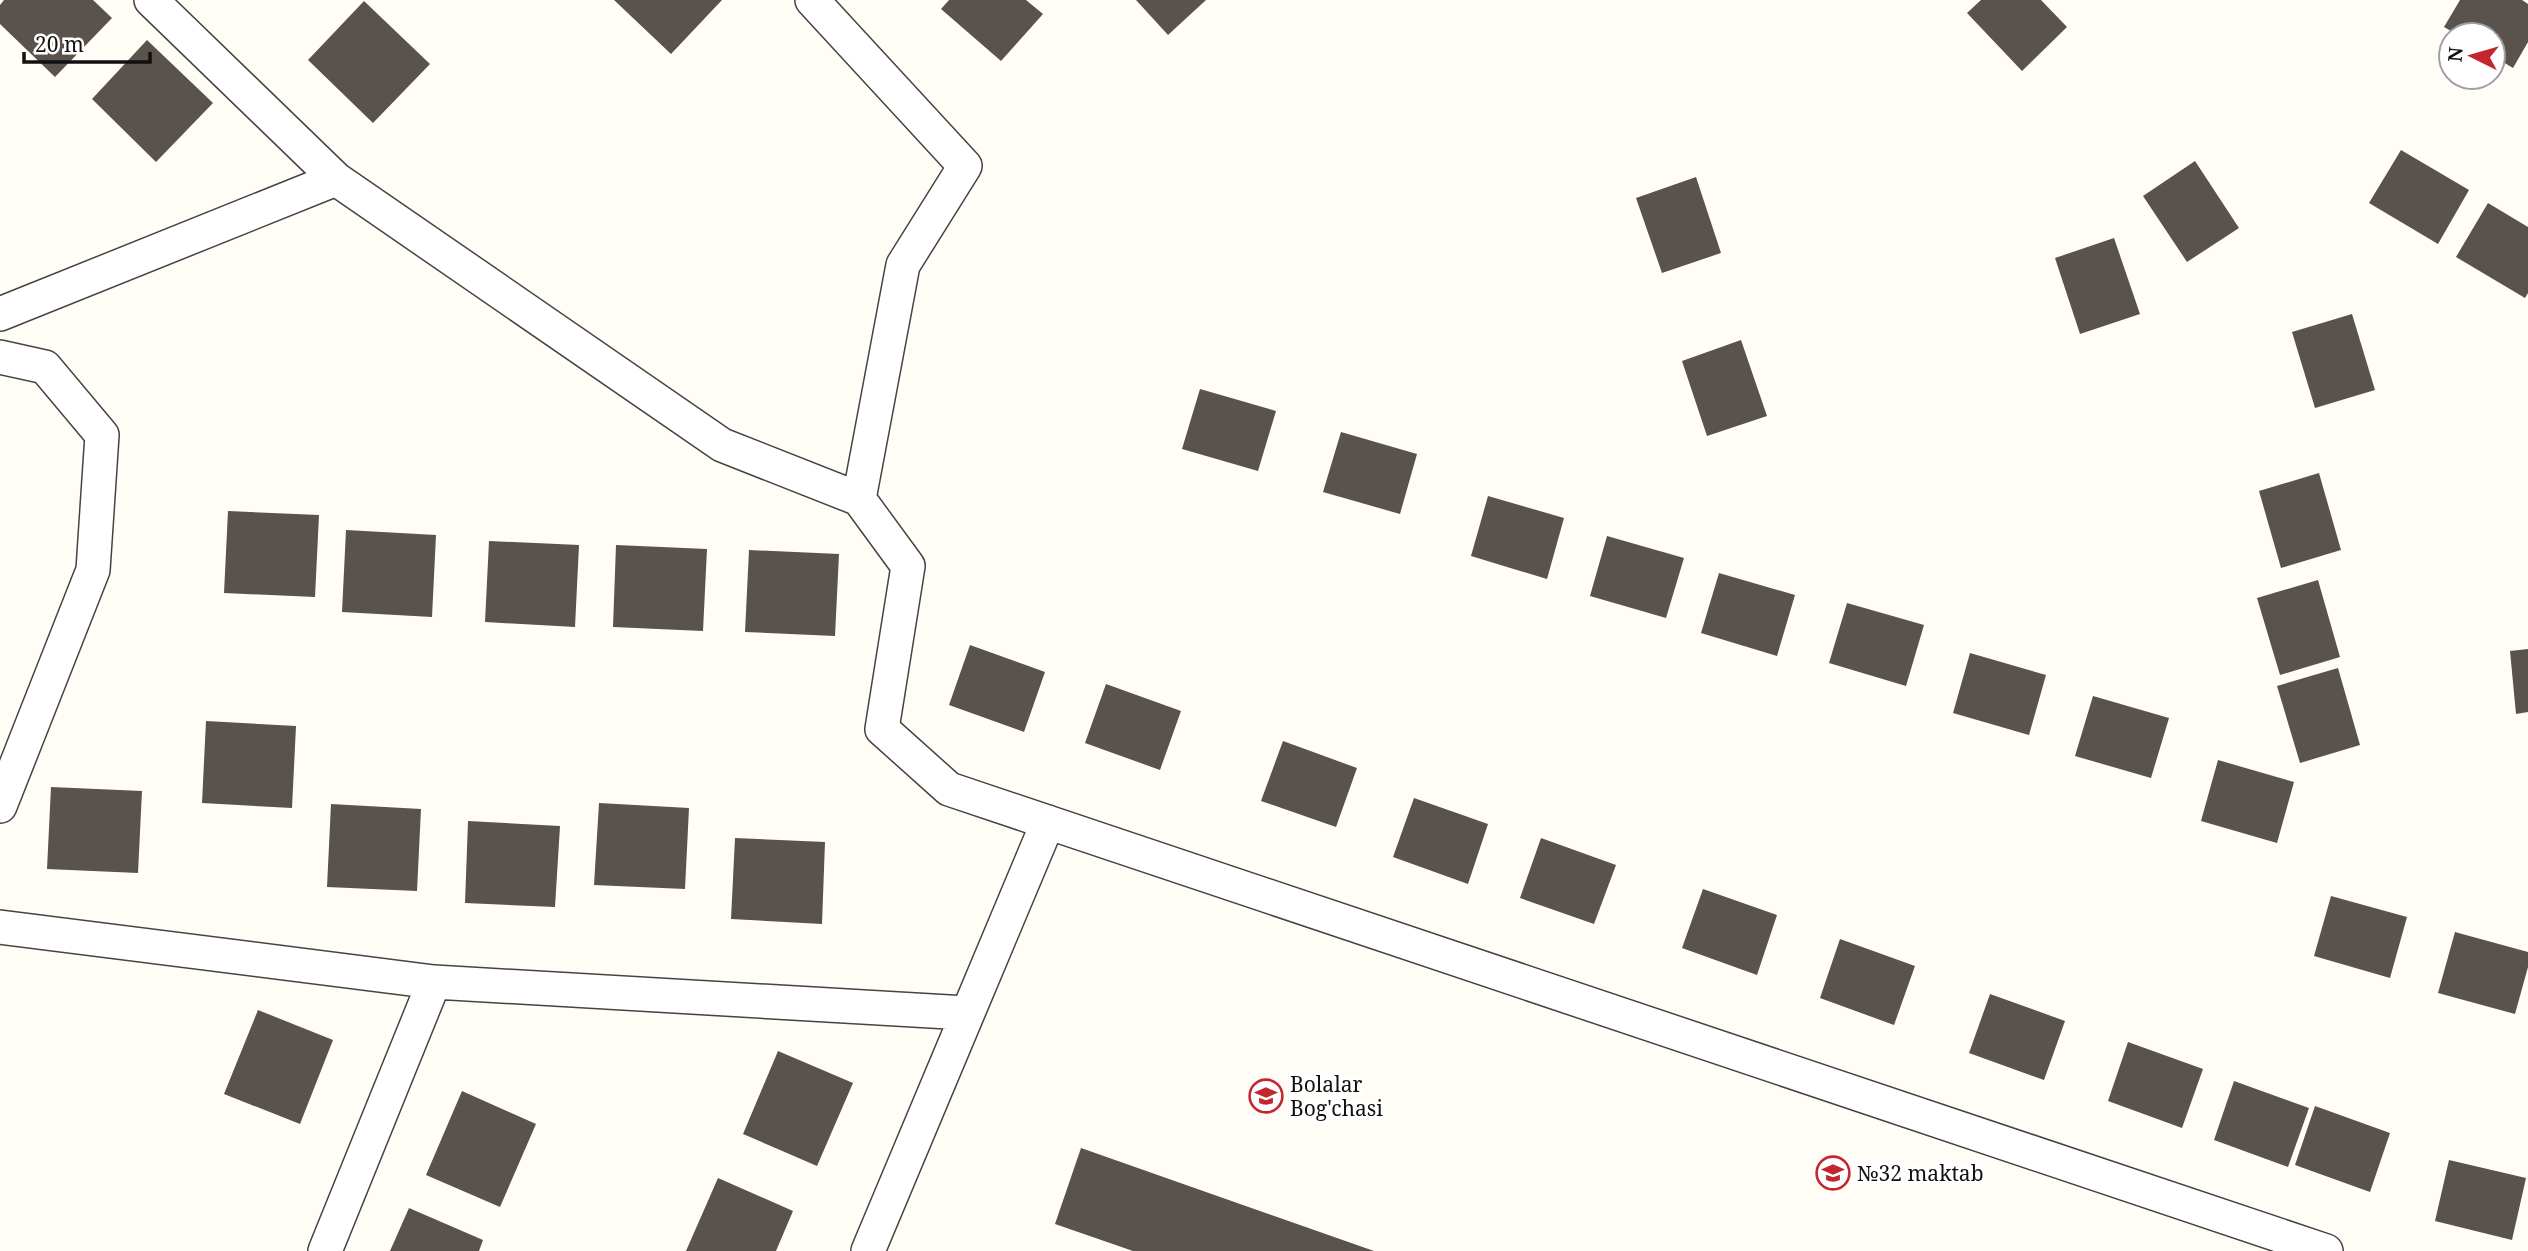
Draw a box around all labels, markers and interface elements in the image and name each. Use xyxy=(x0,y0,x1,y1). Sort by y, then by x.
scale bar xyxy=(24,21,150,65)
north arrow xyxy=(2437,21,2507,91)
text: 20 m xyxy=(35,30,84,58)
text: N xyxy=(2441,46,2469,63)
place label: Bolalar Bog'chasi xyxy=(1290,1070,1383,1122)
school or university icon: Bolalar Bog'chasi xyxy=(1247,1077,1285,1115)
school or university icon: №32 maktab xyxy=(1814,1154,1852,1192)
place label: №32 maktab xyxy=(1857,1159,1984,1187)

